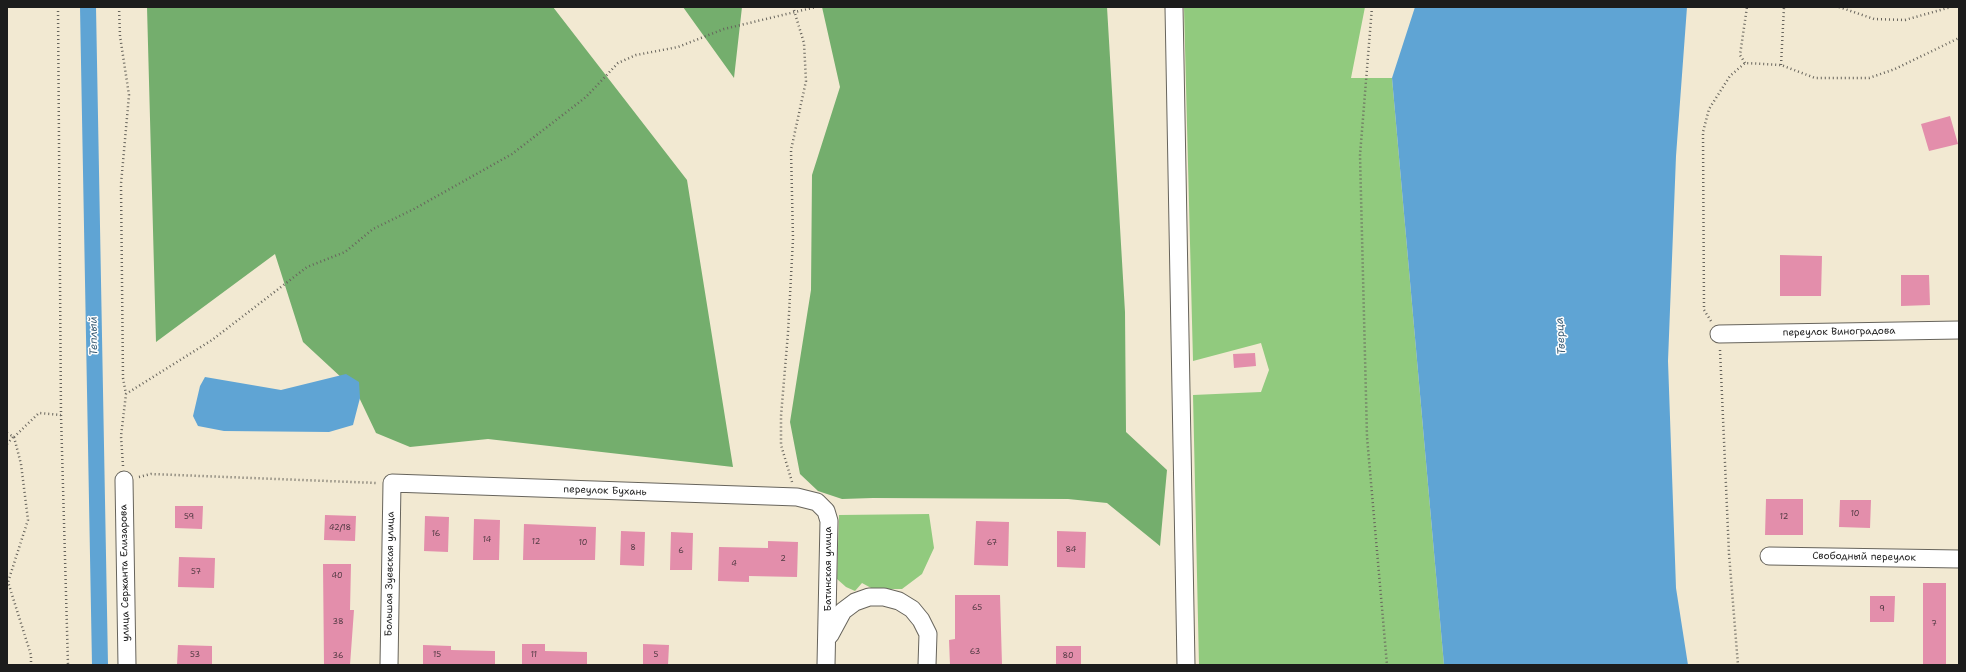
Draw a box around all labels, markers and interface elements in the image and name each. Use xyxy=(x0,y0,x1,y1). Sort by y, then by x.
water label: Теплый xyxy=(87,316,101,356)
water label: Тверца xyxy=(1553,317,1569,355)
street label: переулок Виноградова xyxy=(1783,325,1895,339)
street label: переулок Бухань xyxy=(563,484,647,498)
street label: улица Сержанта Елизарова xyxy=(118,504,132,642)
house number: 10 xyxy=(1851,509,1859,519)
street label: Большая Зуевская улица xyxy=(383,511,397,637)
house number: 59 xyxy=(184,512,194,522)
house number: 12 xyxy=(1780,512,1788,522)
house number: 42/18 xyxy=(329,523,351,533)
street label: Батинская улица xyxy=(822,527,834,611)
house number: 16 xyxy=(432,529,440,539)
house number: 14 xyxy=(483,535,491,545)
house number: 12 xyxy=(532,537,540,547)
house number: 10 xyxy=(579,538,587,548)
house number: 67 xyxy=(987,538,997,548)
house number: 8 xyxy=(630,543,636,553)
house number: 84 xyxy=(1066,545,1076,555)
house number: 6 xyxy=(678,546,684,556)
street label: Свободный переулок xyxy=(1812,550,1916,564)
house number: 2 xyxy=(780,554,786,564)
house number: 4 xyxy=(731,559,737,569)
house number: 57 xyxy=(191,567,201,577)
house number: 40 xyxy=(331,571,343,581)
house number: 65 xyxy=(972,603,982,613)
house number: 9 xyxy=(1879,604,1885,614)
house number: 38 xyxy=(333,617,343,627)
house number: 7 xyxy=(1931,619,1937,629)
house number: 63 xyxy=(970,647,980,657)
house number: 53 xyxy=(190,650,200,660)
house number: 15 xyxy=(433,650,441,660)
house number: 11 xyxy=(531,650,537,660)
house number: 5 xyxy=(654,650,658,660)
house number: 36 xyxy=(333,651,343,661)
house number: 80 xyxy=(1062,651,1074,661)

